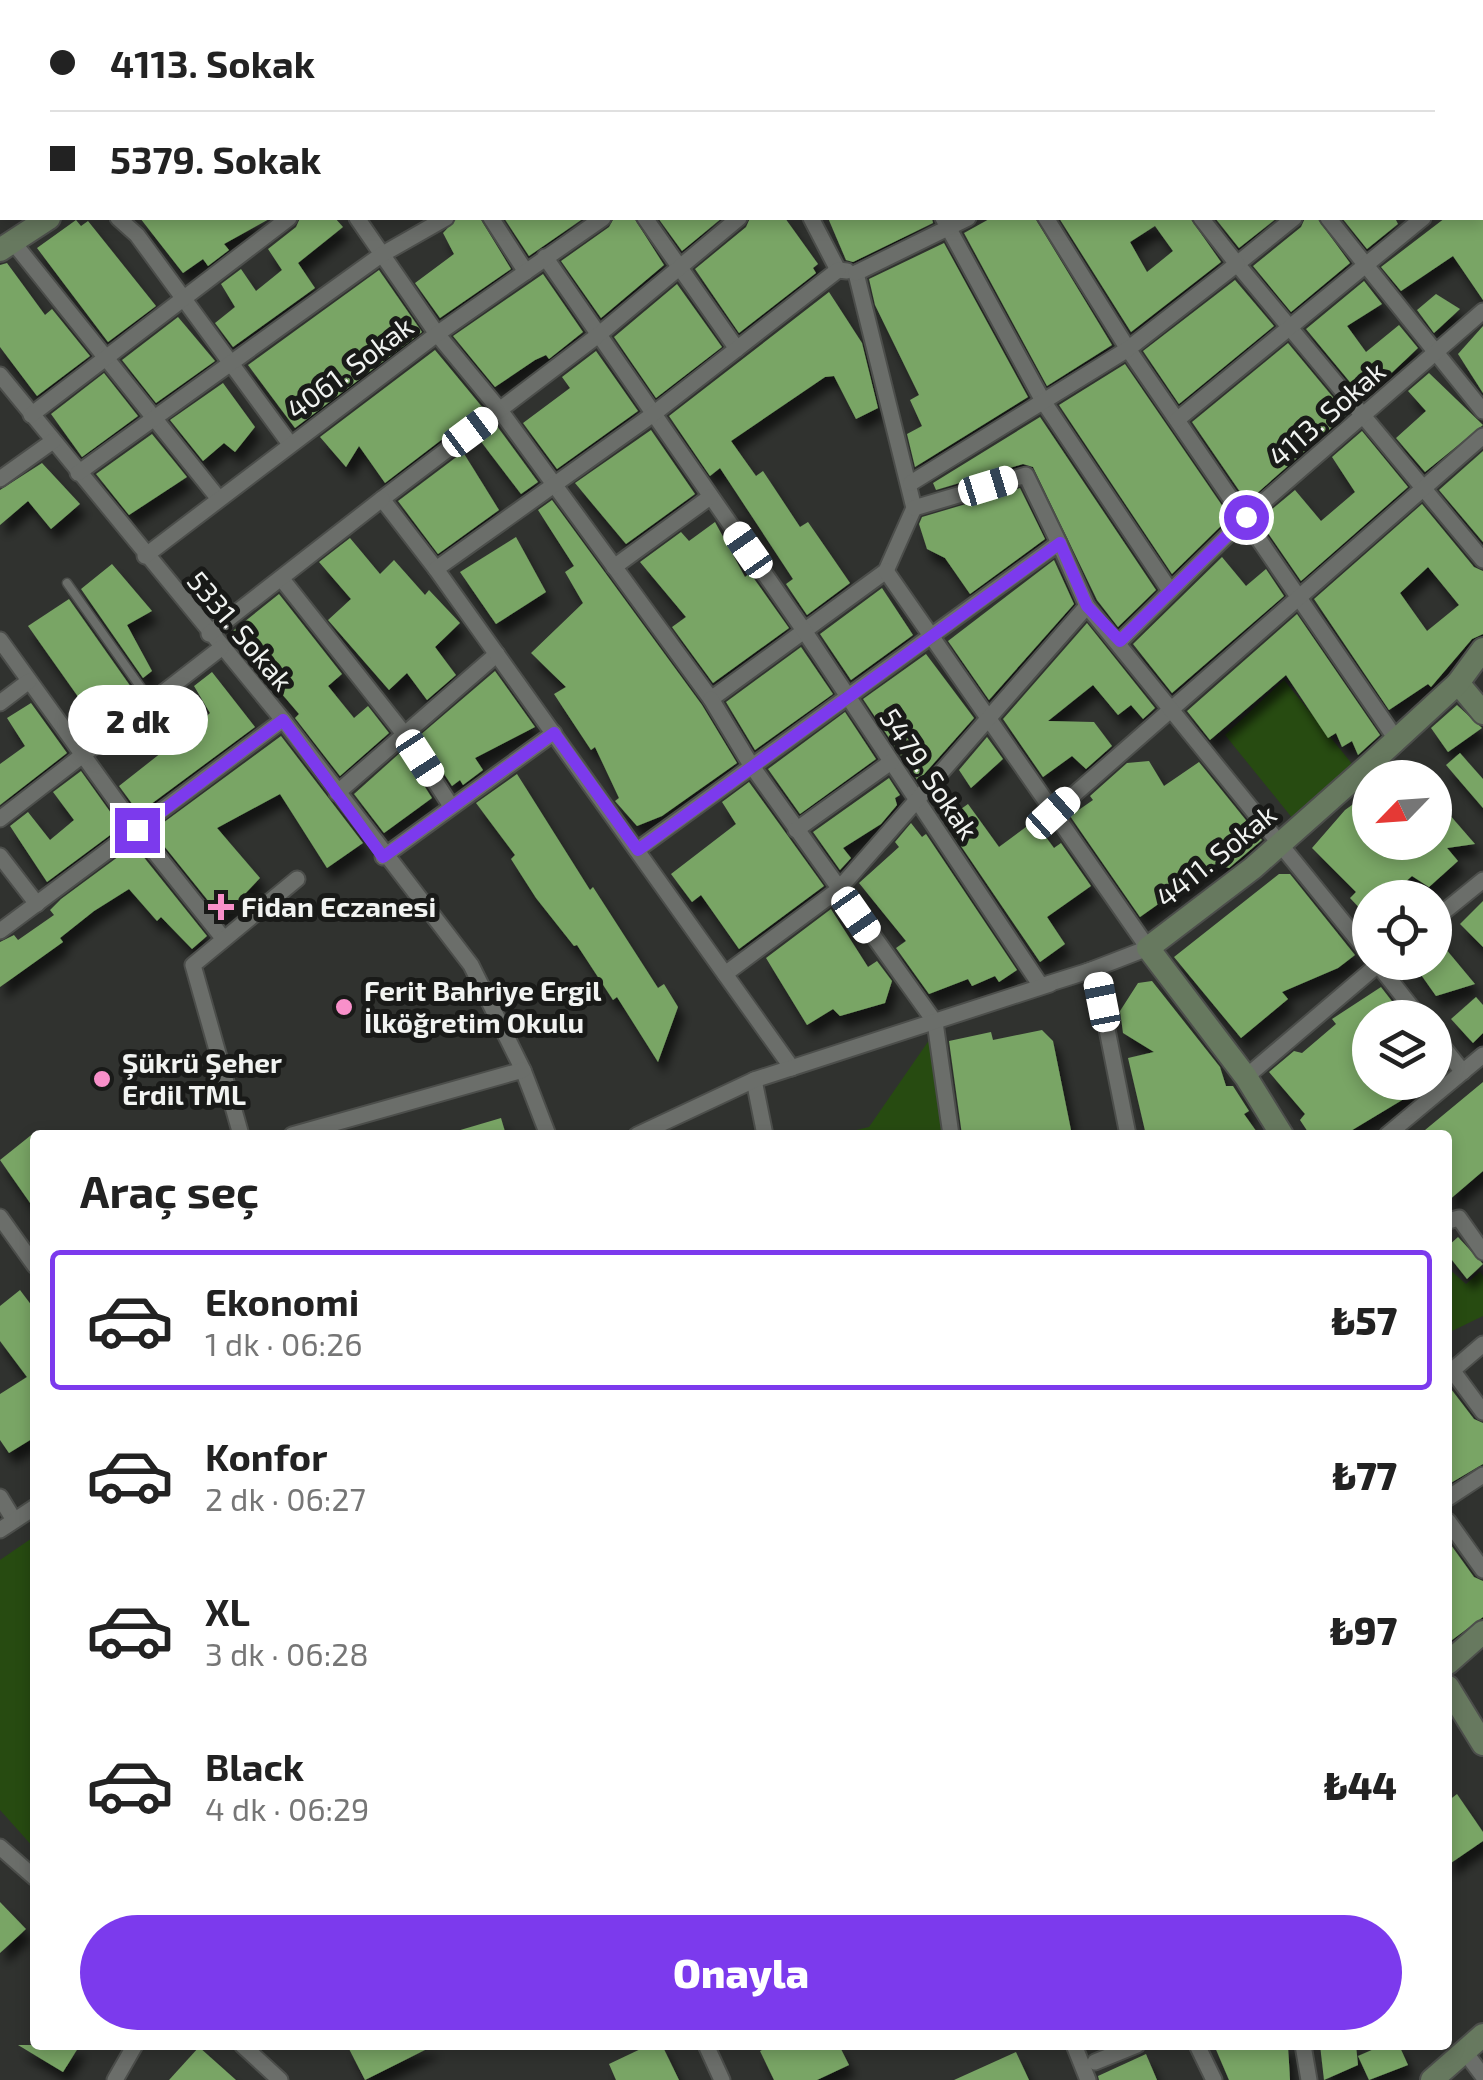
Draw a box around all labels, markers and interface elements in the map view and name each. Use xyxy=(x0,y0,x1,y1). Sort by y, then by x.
text: 4113. Sokak xyxy=(110,40,315,86)
text: 5379. Sokak xyxy=(110,136,321,182)
street label: 4061. Sokak xyxy=(280,309,419,426)
street label: 4113. Sokak xyxy=(1261,353,1392,473)
car xyxy=(437,402,503,462)
car xyxy=(955,463,1021,509)
route start xyxy=(1224,495,1269,540)
car xyxy=(719,517,777,583)
street label: 5331. Sokak xyxy=(181,564,301,697)
callout: 2 dk xyxy=(67,685,207,755)
text: 2 dk xyxy=(106,701,170,739)
street label: 5479. Sokak xyxy=(874,701,986,845)
car xyxy=(391,725,449,791)
north arrow xyxy=(1352,760,1452,860)
map controls xyxy=(1352,760,1452,1100)
car xyxy=(1021,782,1085,844)
street label: 4411. Sokak xyxy=(1148,796,1282,914)
route end xyxy=(115,808,160,853)
button: locate xyxy=(1352,880,1452,980)
car xyxy=(827,882,885,948)
place label: Fidan Eczanesi xyxy=(241,889,436,923)
marker: Fidan Eczanesi xyxy=(210,896,232,918)
car xyxy=(1082,970,1122,1034)
place label: Ferit Bahriye Ergil İlköğretim Okulu xyxy=(364,973,602,1039)
marker: Ferit Bahriye Ergil İlköğretim Okulu xyxy=(333,996,355,1018)
button: layers xyxy=(1352,1000,1452,1100)
place label: Şükrü Şeher Erdil TML xyxy=(122,1045,282,1111)
marker: Şükrü Şeher Erdil TML xyxy=(91,1068,113,1090)
text: Araç seç xyxy=(80,1163,259,1217)
icon: car xyxy=(85,1275,175,1365)
text: Ekonomi xyxy=(205,1278,359,1324)
text: ₺57 xyxy=(1332,1297,1397,1343)
text: 1 dk · 06:26 xyxy=(205,1324,362,1362)
icon: car xyxy=(85,1430,175,1520)
text: Konfor xyxy=(205,1433,327,1479)
text: ₺77 xyxy=(1333,1452,1397,1498)
text: 2 dk · 06:27 xyxy=(205,1479,366,1517)
icon: car xyxy=(85,1585,175,1675)
text: XL xyxy=(205,1588,250,1634)
text: ₺97 xyxy=(1330,1607,1397,1653)
text: 3 dk · 06:28 xyxy=(205,1634,369,1672)
icon: car xyxy=(85,1740,175,1830)
text: Black xyxy=(205,1743,304,1789)
text: ₺44 xyxy=(1324,1762,1397,1808)
text: 4 dk · 06:29 xyxy=(205,1789,369,1827)
button: Onayla xyxy=(80,1915,1402,2030)

